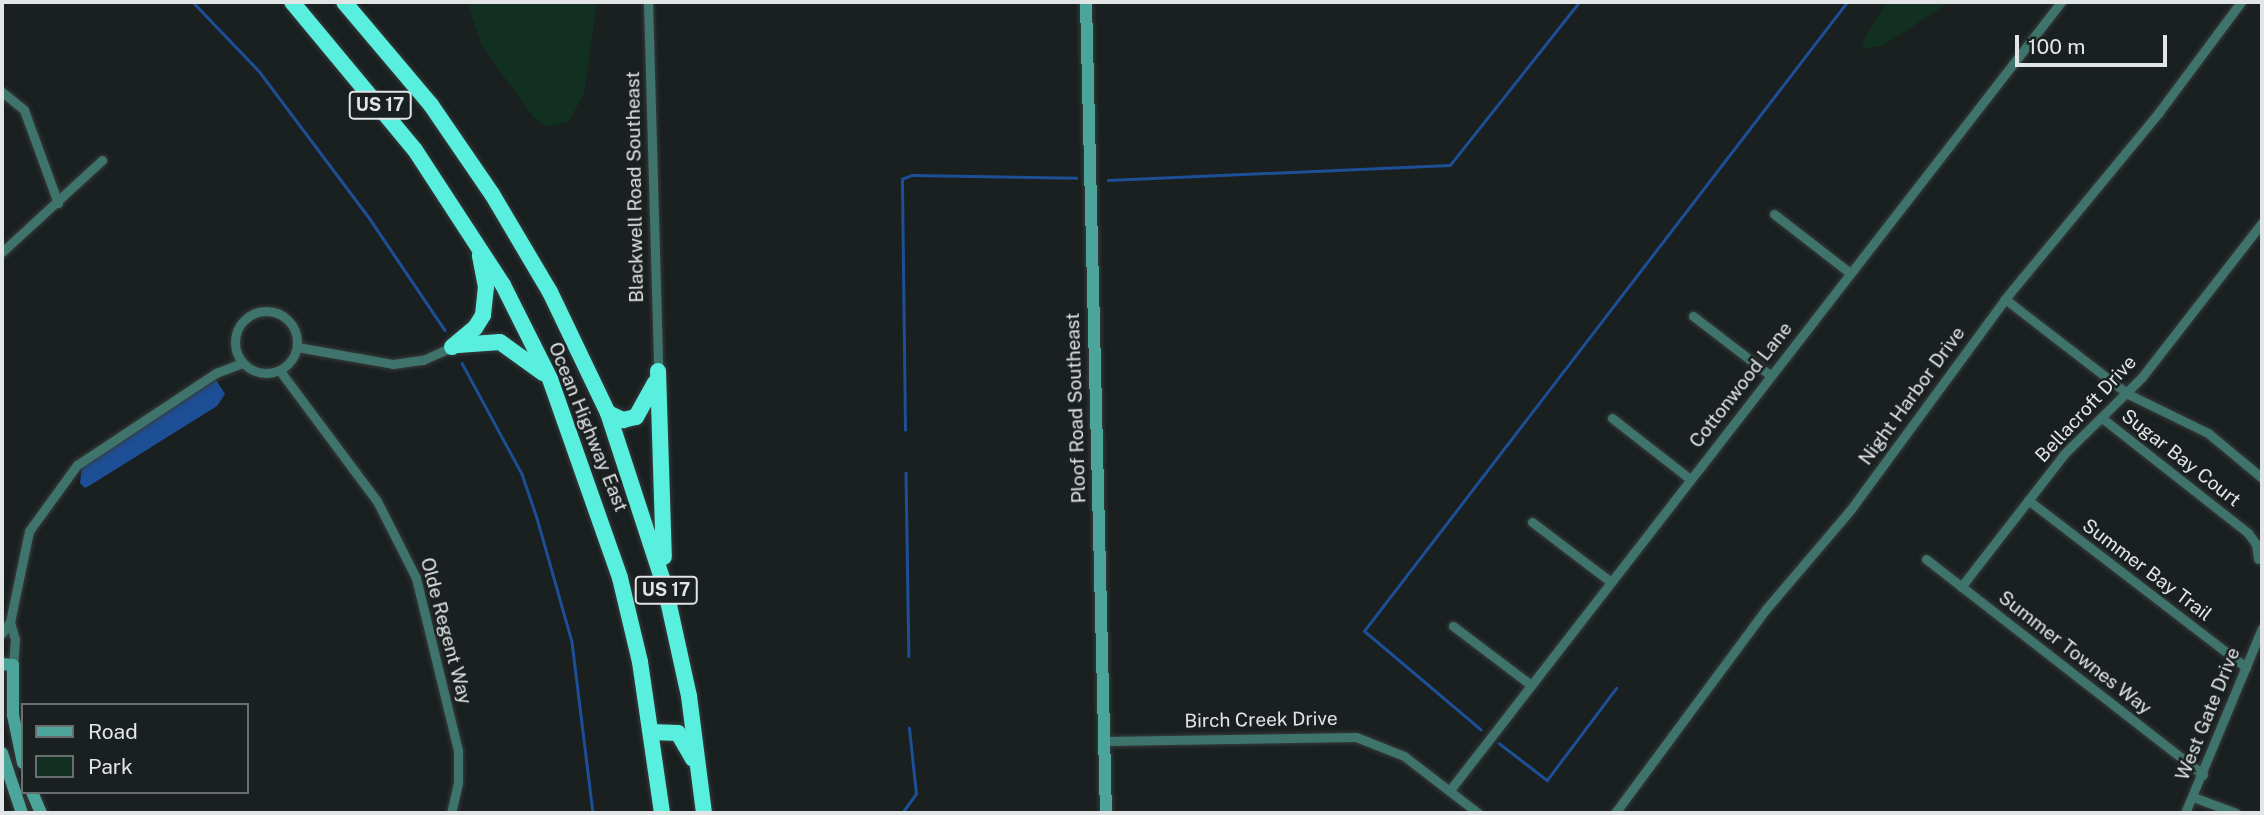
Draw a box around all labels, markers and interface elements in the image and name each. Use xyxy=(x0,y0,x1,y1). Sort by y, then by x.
scale bar xyxy=(2019,21,2171,65)
text: 100 m xyxy=(2028,34,2085,59)
street label: Blackwell Road Southeast xyxy=(622,71,648,303)
road number: US 17 xyxy=(348,90,412,120)
street label: Ploof Road Southeast xyxy=(1061,312,1091,504)
street label: Cottonwood Lane xyxy=(1685,318,1797,452)
street label: Night Harbor Drive xyxy=(1854,322,1970,470)
street label: Ocean Highway East xyxy=(544,339,632,515)
street label: Bellacroft Drive xyxy=(2031,351,2141,467)
street label: Sugar Bay Court xyxy=(2117,404,2245,512)
street label: Summer Bay Trail xyxy=(2078,514,2216,626)
street label: Olde Regent Way xyxy=(415,555,477,707)
road number: US 17 xyxy=(634,576,698,604)
street label: Summer Townes Way xyxy=(1994,586,2156,720)
street label: West Gate Drive xyxy=(2171,644,2245,784)
legend xyxy=(21,703,248,794)
street label: Birch Creek Drive xyxy=(1184,707,1338,733)
text: Road xyxy=(88,719,138,744)
text: Park xyxy=(88,754,133,779)

